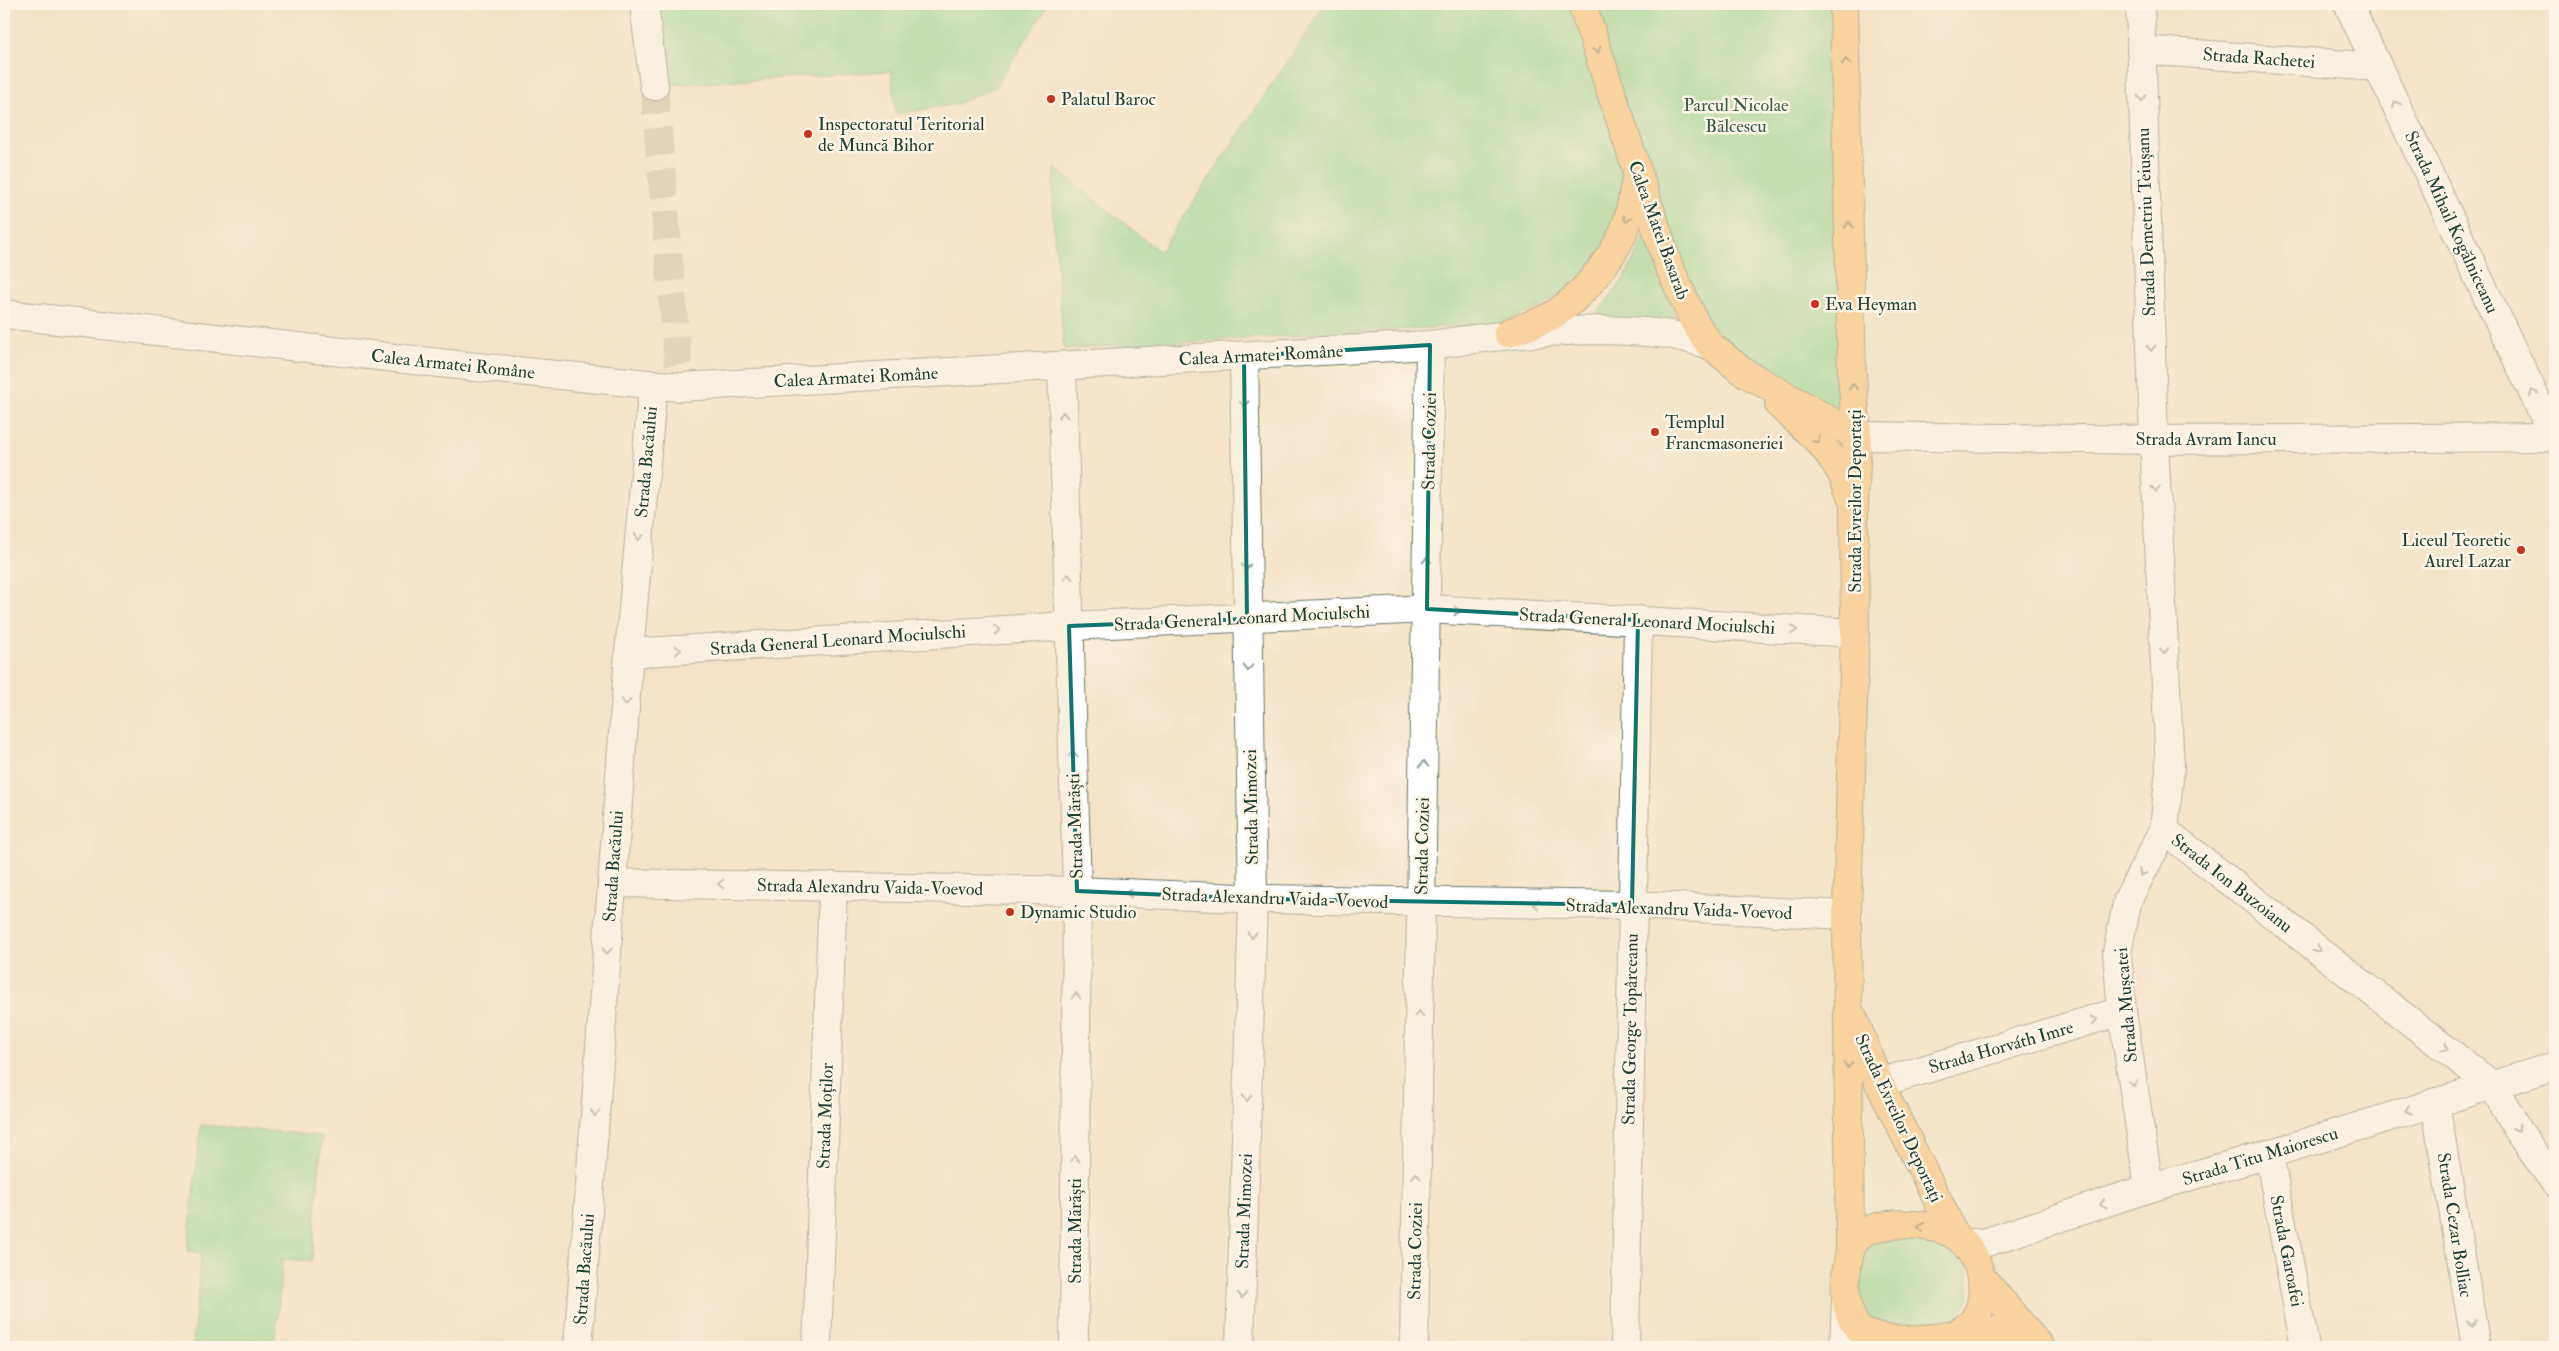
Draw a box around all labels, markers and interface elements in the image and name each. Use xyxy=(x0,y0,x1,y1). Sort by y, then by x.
street label: Strada Rachetei xyxy=(2202,43,2316,74)
one-way arrow xyxy=(1591,45,1601,54)
one-way arrow xyxy=(1840,58,1851,66)
place label: Palatul Baroc xyxy=(1061,88,1156,111)
marker: Palatul Baroc xyxy=(1045,93,1057,105)
park label: Parcul Nicolae Bălcescu xyxy=(1683,94,1789,138)
one-way arrow xyxy=(2137,94,2148,102)
one-way arrow xyxy=(2391,100,2402,109)
place label: Inspectoratul Teritorial de Muncă Bihor xyxy=(818,113,985,157)
street label: Strada Demetriu Teiușanu xyxy=(2132,127,2161,317)
street label: Strada Mihail Kogălniceanu xyxy=(2399,127,2504,317)
marker: Inspectoratul Teritorial de Muncă Bihor xyxy=(802,128,814,140)
street label: Calea Matei Basarab xyxy=(1623,158,1694,303)
one-way arrow xyxy=(1622,214,1632,222)
one-way arrow xyxy=(1844,221,1854,228)
place label: Eva Heyman xyxy=(1825,293,1917,316)
marker: Eva Heyman xyxy=(1809,298,1821,310)
street label: Calea Armatei Române xyxy=(1178,340,1344,371)
street label: Calea Armatei Române xyxy=(370,344,537,385)
one-way arrow xyxy=(2145,344,2156,352)
street label: Calea Armatei Române xyxy=(773,362,939,393)
one-way arrow xyxy=(1848,383,1859,391)
one-way arrow xyxy=(2529,389,2540,398)
street label: Strada Coziei xyxy=(1417,392,1442,490)
one-way arrow xyxy=(1239,401,1249,409)
street label: Strada Bacăului xyxy=(630,405,663,519)
street label: Strada Evreilor Deportaţi xyxy=(1844,409,1867,593)
one-way arrow xyxy=(1058,411,1068,418)
place label: Templul Francmasoneriei xyxy=(1665,411,1783,455)
marker: Templul Francmasoneriei xyxy=(1649,426,1661,438)
street label: Strada Avram Iancu xyxy=(2135,428,2277,451)
one-way arrow xyxy=(1811,434,1820,443)
one-way arrow xyxy=(2151,485,2161,493)
place label: Liceul Teoretic Aurel Lazar xyxy=(2402,529,2511,573)
one-way arrow xyxy=(634,534,645,542)
marker: Liceul Teoretic Aurel Lazar xyxy=(2515,544,2527,556)
one-way arrow xyxy=(1422,556,1432,564)
one-way arrow xyxy=(1241,563,1252,571)
one-way arrow xyxy=(1062,573,1073,581)
street label: Strada General Leonard Mociulschi xyxy=(1113,600,1371,637)
street label: Strada General Leonard Mociulschi xyxy=(1518,603,1776,640)
one-way arrow xyxy=(1453,605,1461,616)
street label: Strada General Leonard Mociulschi xyxy=(709,620,967,661)
one-way arrow xyxy=(1790,624,1798,635)
one-way arrow xyxy=(994,625,1002,636)
one-way arrow xyxy=(674,644,682,655)
one-way arrow xyxy=(2158,647,2169,655)
one-way arrow xyxy=(1243,664,1253,672)
one-way arrow xyxy=(620,698,631,706)
street label: Strada Mimozei xyxy=(1239,749,1264,865)
one-way arrow xyxy=(1068,750,1078,758)
one-way arrow xyxy=(1419,759,1429,767)
street label: Strada Mărăști xyxy=(1062,773,1089,879)
street label: Strada Coziei xyxy=(1410,797,1435,895)
street label: Strada Bacăului xyxy=(598,809,629,923)
street label: Strada Ion Buzoianu xyxy=(2166,829,2297,938)
one-way arrow xyxy=(2138,868,2148,877)
street label: Strada Alexandru Vaida-Voevod xyxy=(757,874,984,901)
one-way arrow xyxy=(717,879,725,889)
street label: Strada Alexandru Vaida-Voevod xyxy=(1161,883,1389,914)
one-way arrow xyxy=(1125,887,1133,898)
street label: Strada Alexandru Vaida-Voevod xyxy=(1565,894,1793,925)
one-way arrow xyxy=(1532,899,1540,909)
place label: Dynamic Studio xyxy=(1020,901,1137,924)
marker: Dynamic Studio xyxy=(1004,906,1016,918)
one-way arrow xyxy=(1247,932,1257,940)
street label: Strada George Topârceanu xyxy=(1617,933,1644,1125)
one-way arrow xyxy=(2311,943,2320,951)
street label: Strada Mușcatei xyxy=(2110,946,2143,1063)
one-way arrow xyxy=(601,947,612,955)
one-way arrow xyxy=(1071,992,1081,1000)
one-way arrow xyxy=(1414,1009,1424,1017)
one-way arrow xyxy=(2089,1015,2098,1025)
street label: Strada Horváth Imre xyxy=(1926,1016,2077,1079)
street label: Strada Evreilor Deportaţi xyxy=(1849,1030,1948,1206)
one-way arrow xyxy=(2439,1043,2448,1051)
one-way arrow xyxy=(1843,1061,1853,1069)
street label: Strada Moților xyxy=(812,1062,839,1170)
one-way arrow xyxy=(2128,1078,2138,1087)
one-way arrow xyxy=(1242,1094,1253,1102)
one-way arrow xyxy=(2405,1105,2413,1115)
one-way arrow xyxy=(590,1109,601,1117)
street label: Strada Titu Maiorescu xyxy=(2179,1122,2341,1191)
one-way arrow xyxy=(2511,1123,2521,1132)
street label: Strada Cezar Bolliac xyxy=(2432,1151,2477,1299)
street label: Strada Mimozei xyxy=(1231,1153,1258,1269)
one-way arrow xyxy=(1070,1154,1080,1162)
one-way arrow xyxy=(1411,1172,1422,1180)
street label: Strada Mărăști xyxy=(1064,1178,1087,1284)
street label: Strada Garoafei xyxy=(2264,1193,2309,1309)
one-way arrow xyxy=(2099,1198,2108,1208)
street label: Strada Coziei xyxy=(1403,1202,1428,1300)
street label: Strada Bacăului xyxy=(569,1212,600,1326)
one-way arrow xyxy=(1917,1222,1925,1233)
one-way arrow xyxy=(1237,1292,1247,1300)
one-way arrow xyxy=(2466,1318,2476,1327)

